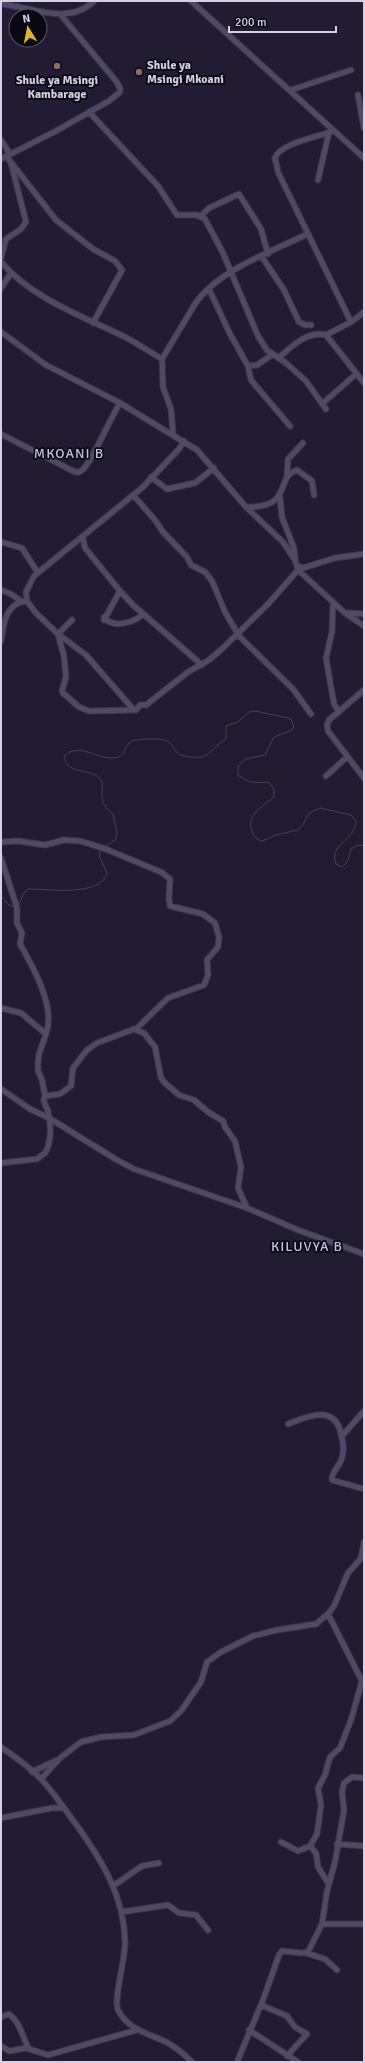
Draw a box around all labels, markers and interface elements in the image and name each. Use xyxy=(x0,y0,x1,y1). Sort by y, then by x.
north arrow xyxy=(8,8,48,48)
scale bar xyxy=(229,8,336,34)
text: N xyxy=(21,12,31,26)
text: 200 m xyxy=(235,15,267,30)
place label: Shule ya Msingi Mkoani xyxy=(147,58,224,87)
marker: Shule ya Msingi Kambarage xyxy=(52,61,62,71)
marker: Shule ya Msingi Mkoani xyxy=(134,67,144,77)
place label: Shule ya Msingi Kambarage xyxy=(16,73,98,102)
district label: MKOANI B xyxy=(34,445,104,462)
district label: KILUVYA B xyxy=(271,1238,343,1255)

